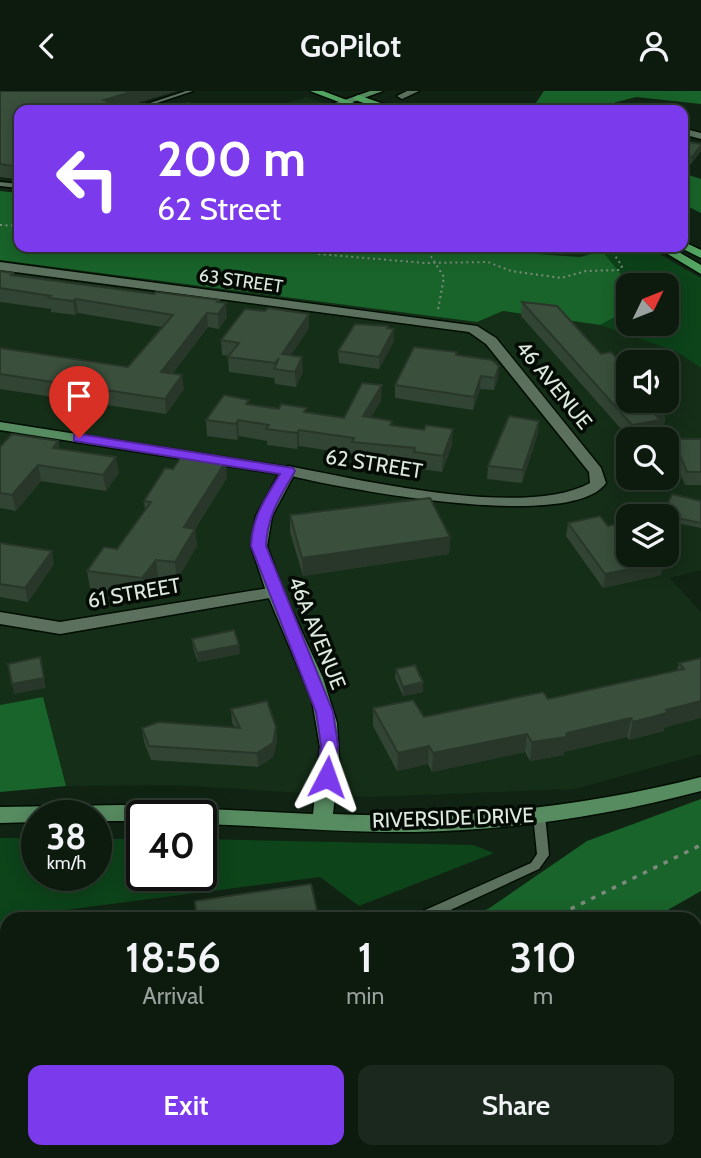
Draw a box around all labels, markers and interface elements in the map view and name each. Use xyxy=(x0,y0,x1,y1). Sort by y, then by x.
text: GoPilot xyxy=(300,26,401,65)
icon: back xyxy=(28,27,66,65)
icon: person xyxy=(635,27,673,65)
text: 200 m xyxy=(157,129,306,188)
icon: left xyxy=(42,133,133,224)
text: 62 Street xyxy=(157,189,281,228)
street label: 63 STREET xyxy=(198,264,285,298)
north arrow xyxy=(616,273,679,336)
map controls xyxy=(616,273,679,567)
street label: 46 AVENUE xyxy=(511,335,598,434)
button: sound xyxy=(616,350,679,413)
pin xyxy=(49,366,109,438)
icon: arrive xyxy=(60,377,98,415)
button: search xyxy=(616,427,679,490)
street label: 62 STREET xyxy=(324,443,425,484)
button: layers xyxy=(616,504,679,567)
street label: 61 STREET xyxy=(85,572,182,613)
street label: 46A AVENUE xyxy=(283,573,351,693)
position arrow xyxy=(290,740,364,814)
speed limit sign: 40 xyxy=(126,800,217,891)
street label: RIVERSIDE DRIVE xyxy=(372,802,534,833)
text: 38 xyxy=(46,815,87,858)
text: km/h xyxy=(47,852,86,874)
text: 18:56 xyxy=(125,931,221,983)
text: 1 xyxy=(358,931,373,983)
text: 310 xyxy=(510,931,577,983)
text: Arrival xyxy=(143,982,204,1010)
text: min xyxy=(346,982,384,1010)
text: m xyxy=(533,982,553,1010)
button: Exit xyxy=(28,1065,344,1145)
button: Share xyxy=(358,1065,674,1145)

